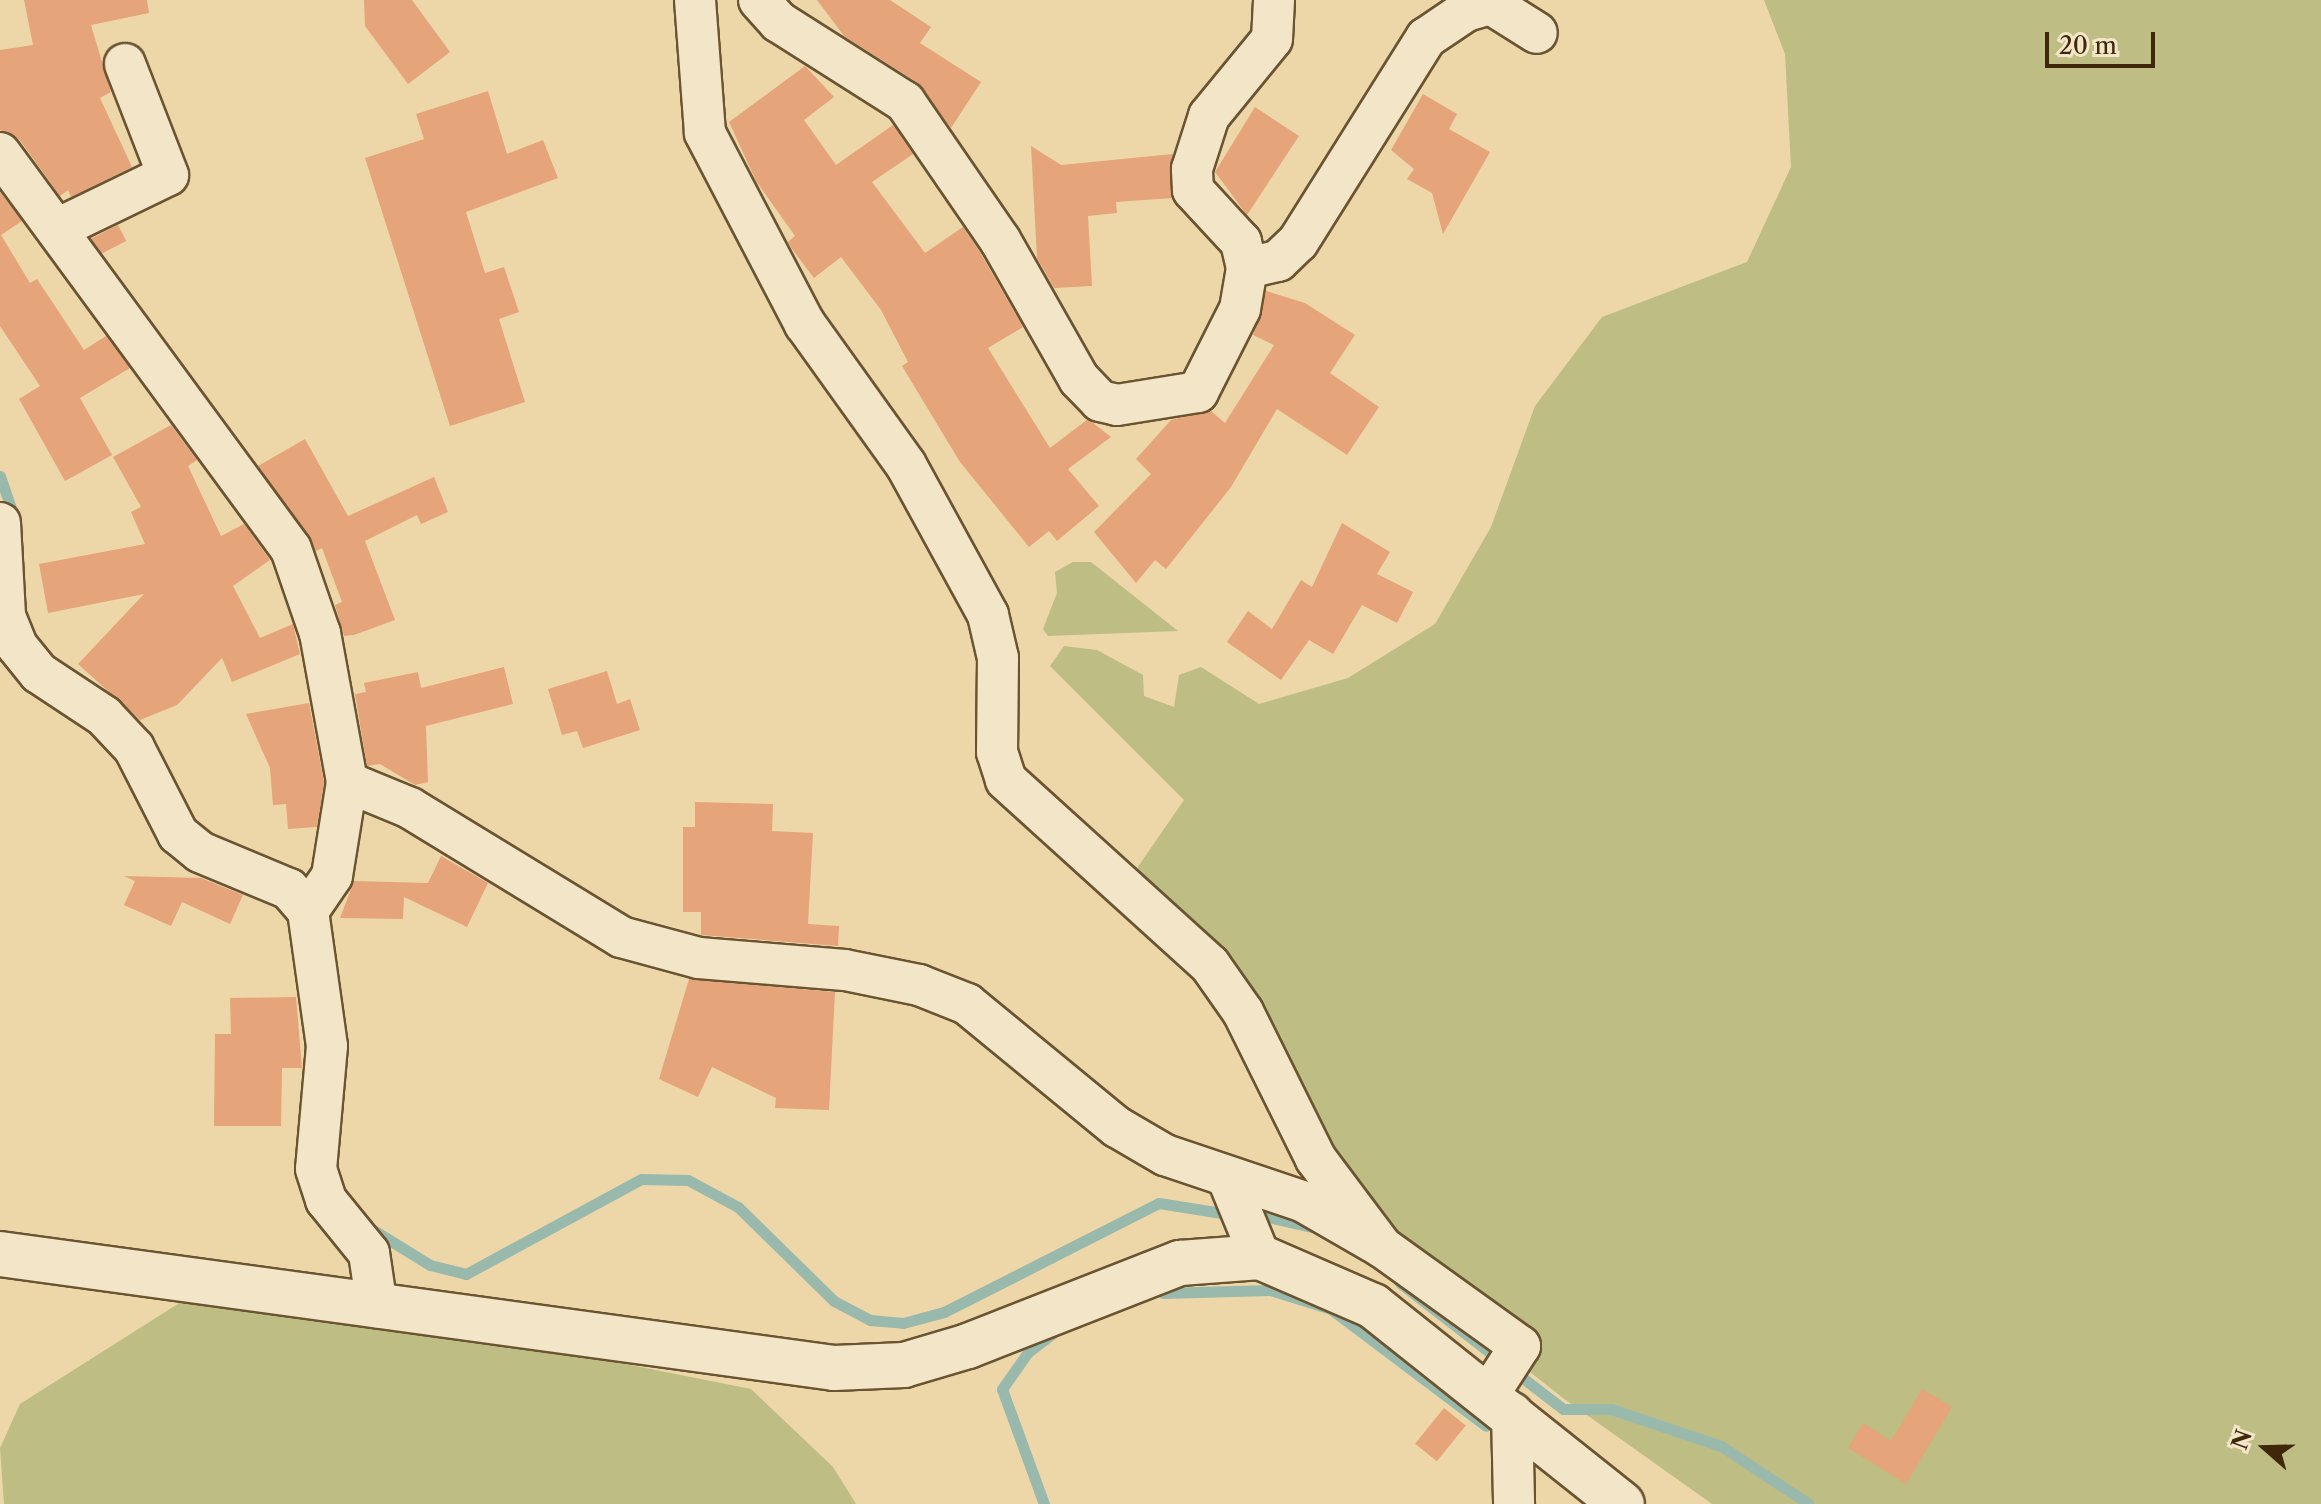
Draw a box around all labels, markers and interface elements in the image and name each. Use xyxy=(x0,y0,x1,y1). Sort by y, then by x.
scale bar xyxy=(2049,16,2159,66)
text: 20 m xyxy=(2059,31,2117,60)
north arrow xyxy=(2225,1408,2305,1488)
text: N xyxy=(2226,1426,2258,1453)

